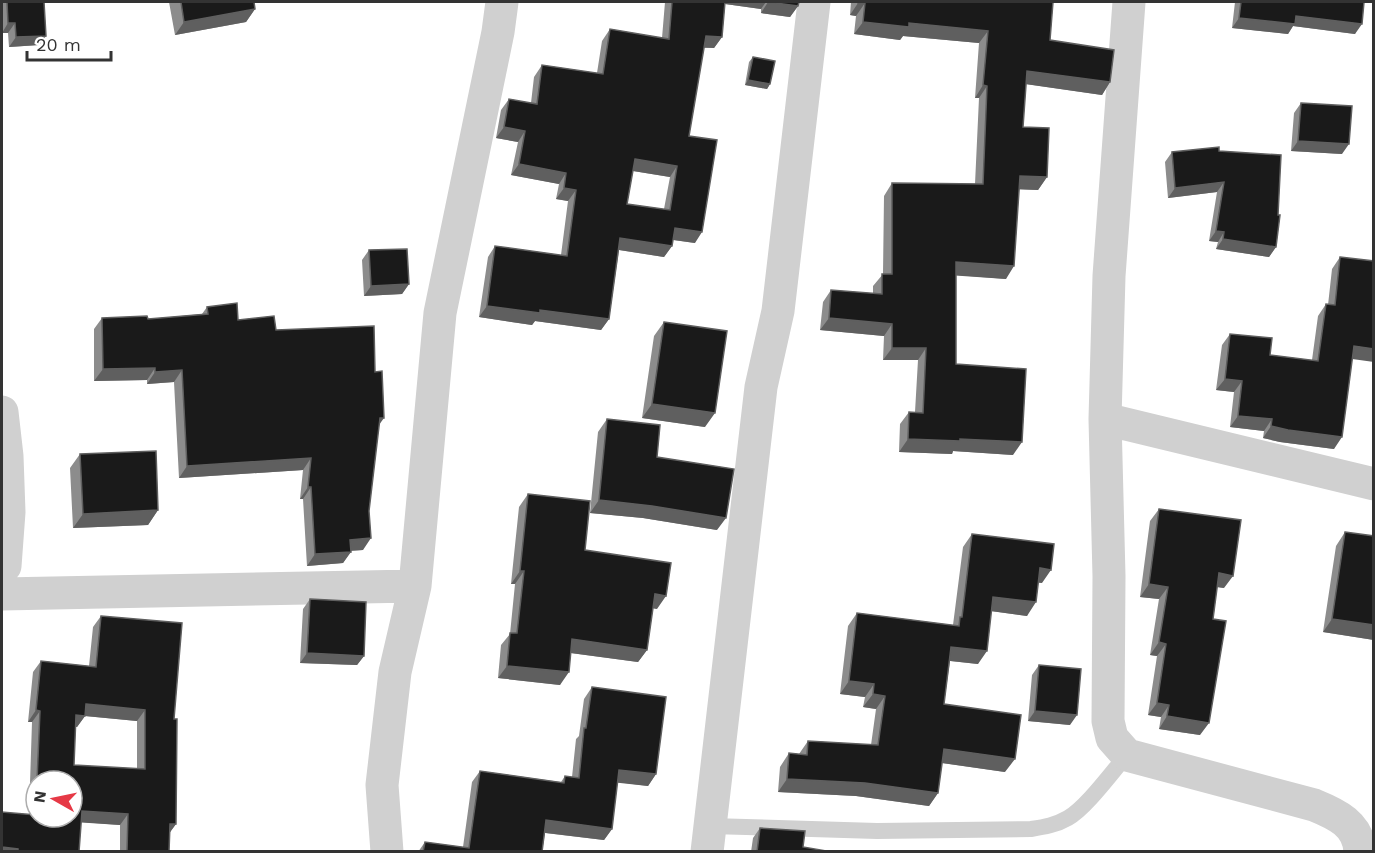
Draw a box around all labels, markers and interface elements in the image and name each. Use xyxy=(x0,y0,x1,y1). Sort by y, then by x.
scale bar xyxy=(27,24,111,62)
text: 20 m xyxy=(36,34,81,55)
north arrow xyxy=(24,769,84,829)
text: N xyxy=(29,789,50,804)

